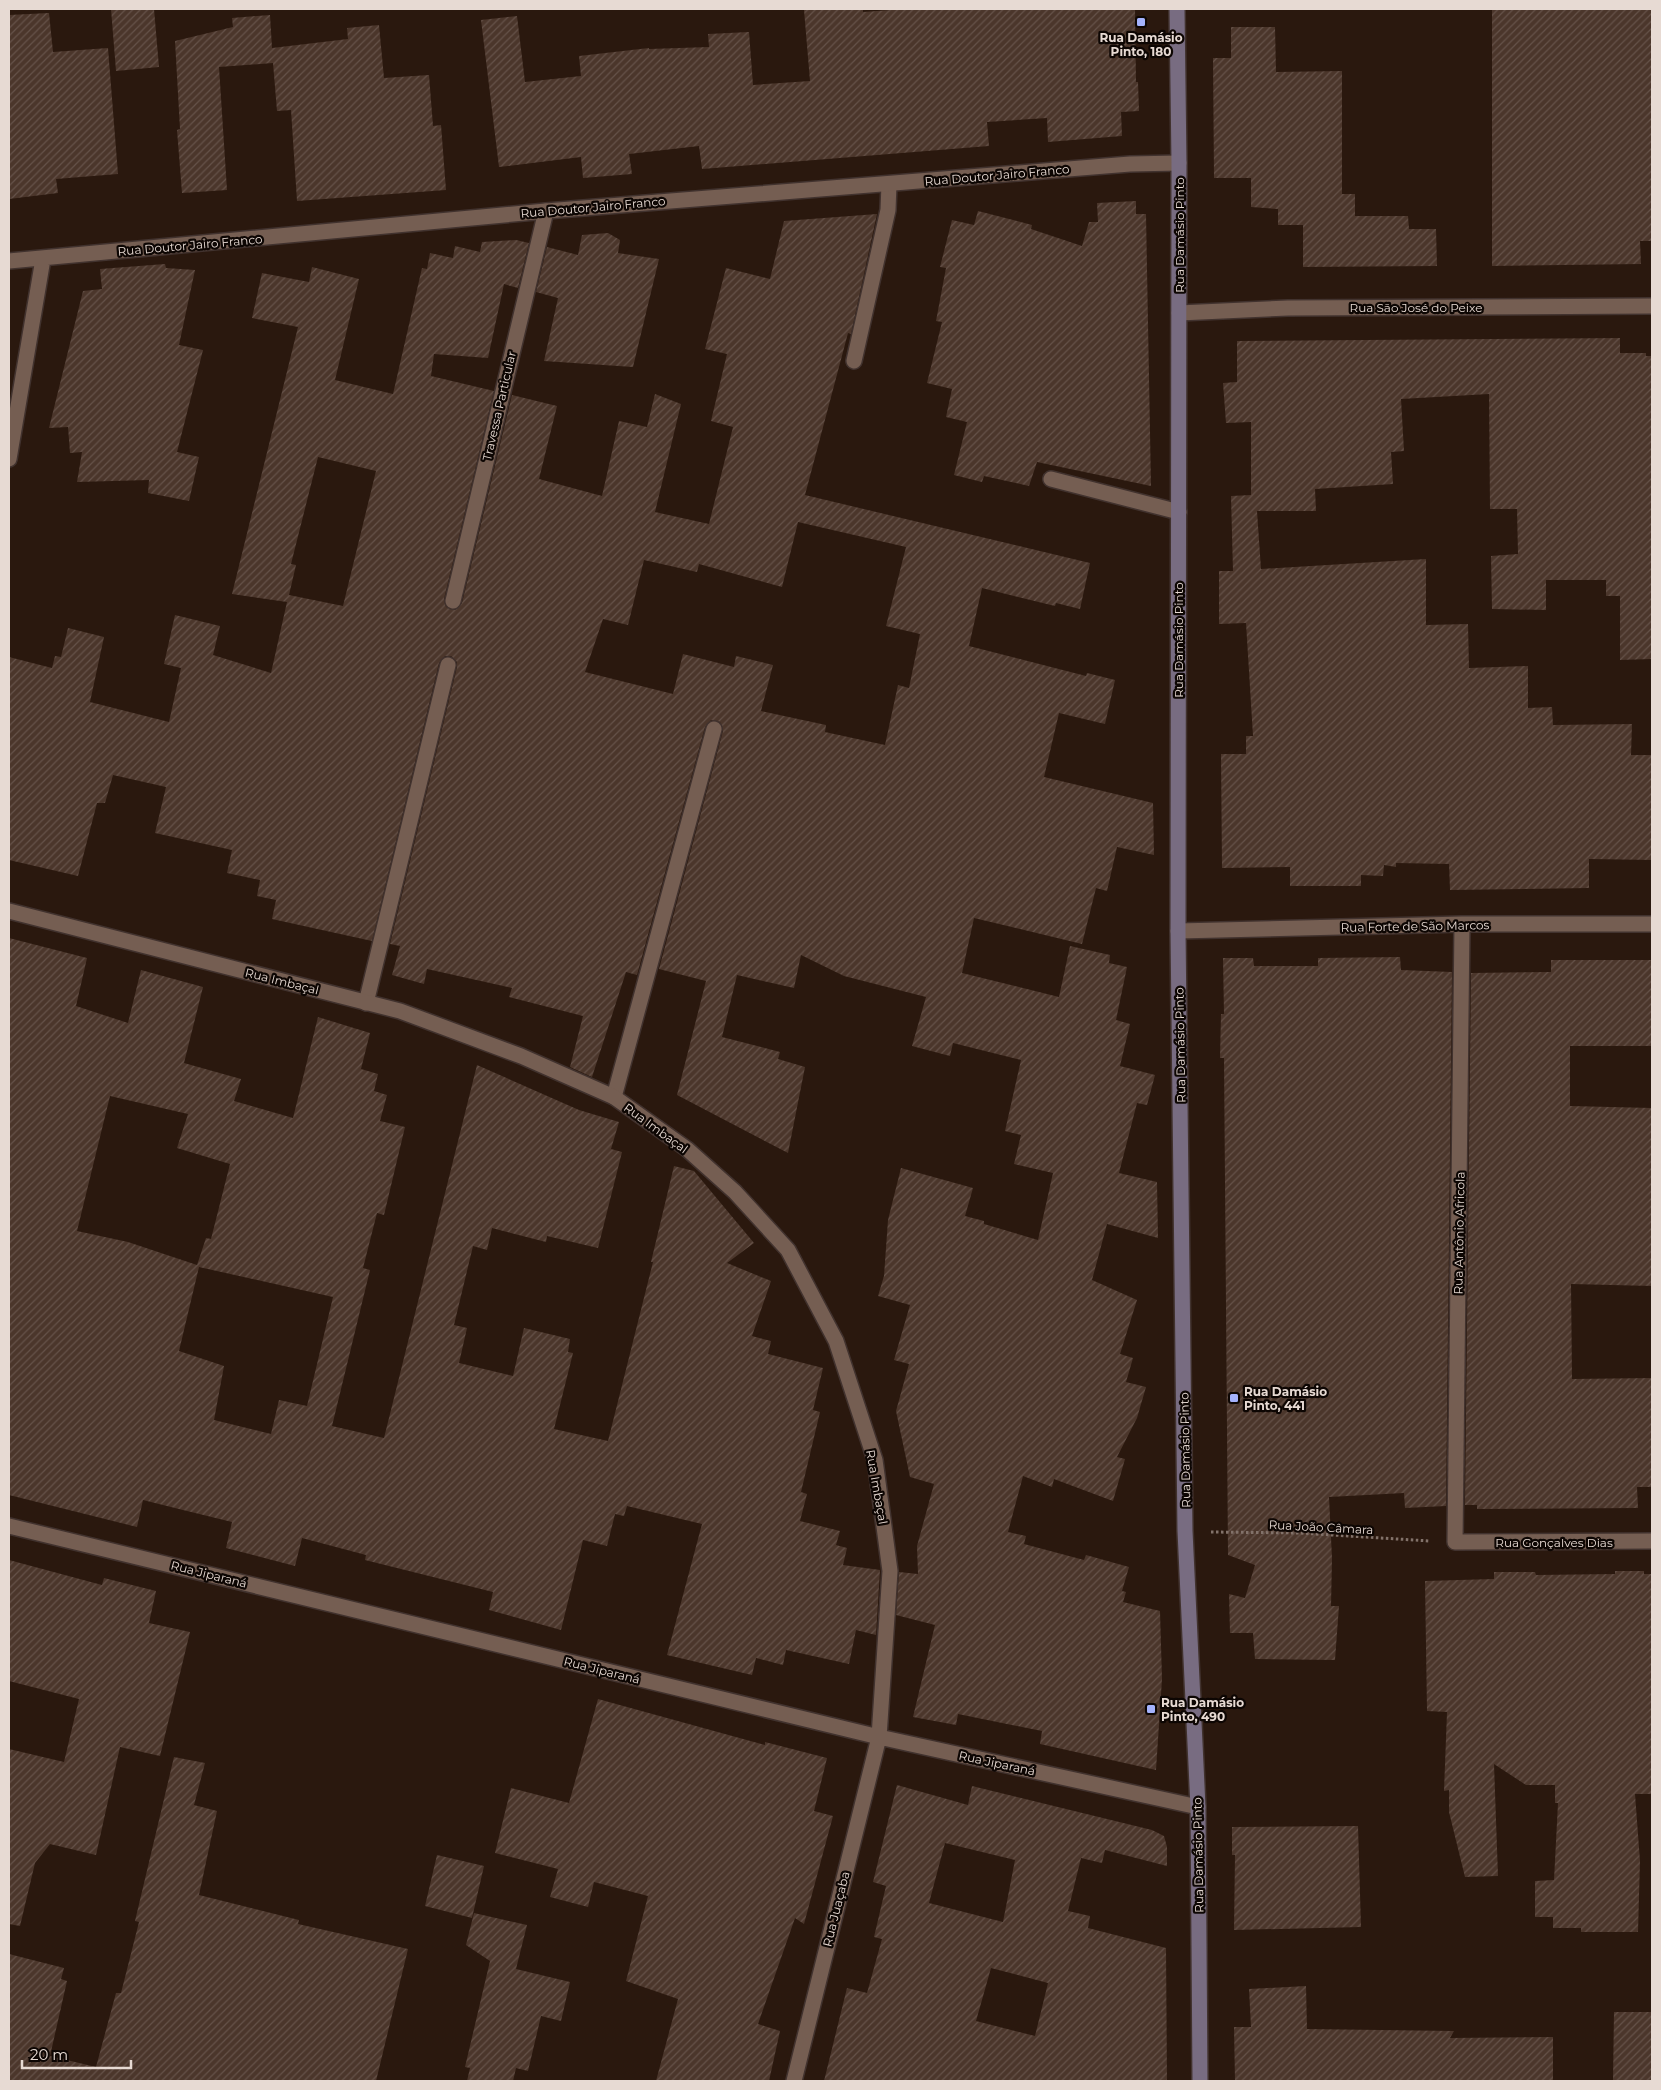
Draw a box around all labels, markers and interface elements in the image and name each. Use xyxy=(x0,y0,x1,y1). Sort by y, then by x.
marker: Rua Damásio Pinto, 180 xyxy=(1135,16,1147,28)
place label: Rua Damásio Pinto, 180 xyxy=(1099,30,1183,59)
street label: Rua Doutor Jairo Franco xyxy=(924,161,1070,189)
street label: Rua Damásio Pinto xyxy=(1172,177,1187,293)
street label: Rua Doutor Jairo Franco xyxy=(520,193,666,221)
street label: Rua Doutor Jairo Franco xyxy=(117,231,263,259)
street label: Rua São José do Peixe xyxy=(1349,300,1483,315)
street label: Travessa Particular xyxy=(479,350,519,462)
street label: Rua Damásio Pinto xyxy=(1171,582,1186,698)
street label: Rua Forte de São Marcos xyxy=(1340,917,1490,935)
street label: Rua Imbaçal xyxy=(244,965,320,997)
street label: Rua Damásio Pinto xyxy=(1171,987,1189,1103)
street label: Rua Imbaçal xyxy=(621,1100,691,1156)
street label: Rua Antônio Africola xyxy=(1450,1171,1468,1295)
place label: Rua Damásio Pinto, 441 xyxy=(1244,1384,1327,1413)
street label: Rua Damásio Pinto xyxy=(1176,1392,1194,1508)
marker: Rua Damásio Pinto, 441 xyxy=(1228,1392,1240,1404)
street label: Rua Imbaçal xyxy=(863,1448,891,1526)
street label: Rua João Câmara xyxy=(1268,1517,1374,1537)
street label: Rua Gonçalves Dias xyxy=(1495,1535,1613,1550)
street label: Rua Jiparaná xyxy=(169,1557,249,1591)
street label: Rua Jiparaná xyxy=(562,1653,642,1687)
place label: Rua Damásio Pinto, 490 xyxy=(1161,1695,1244,1724)
marker: Rua Damásio Pinto, 490 xyxy=(1145,1703,1157,1715)
street label: Rua Jiparaná xyxy=(957,1748,1037,1778)
street label: Rua Damásio Pinto xyxy=(1189,1797,1207,1913)
street label: Rua Juaçaba xyxy=(819,1870,853,1948)
scale bar xyxy=(22,2038,131,2070)
text: 20 m xyxy=(30,2045,68,2064)

